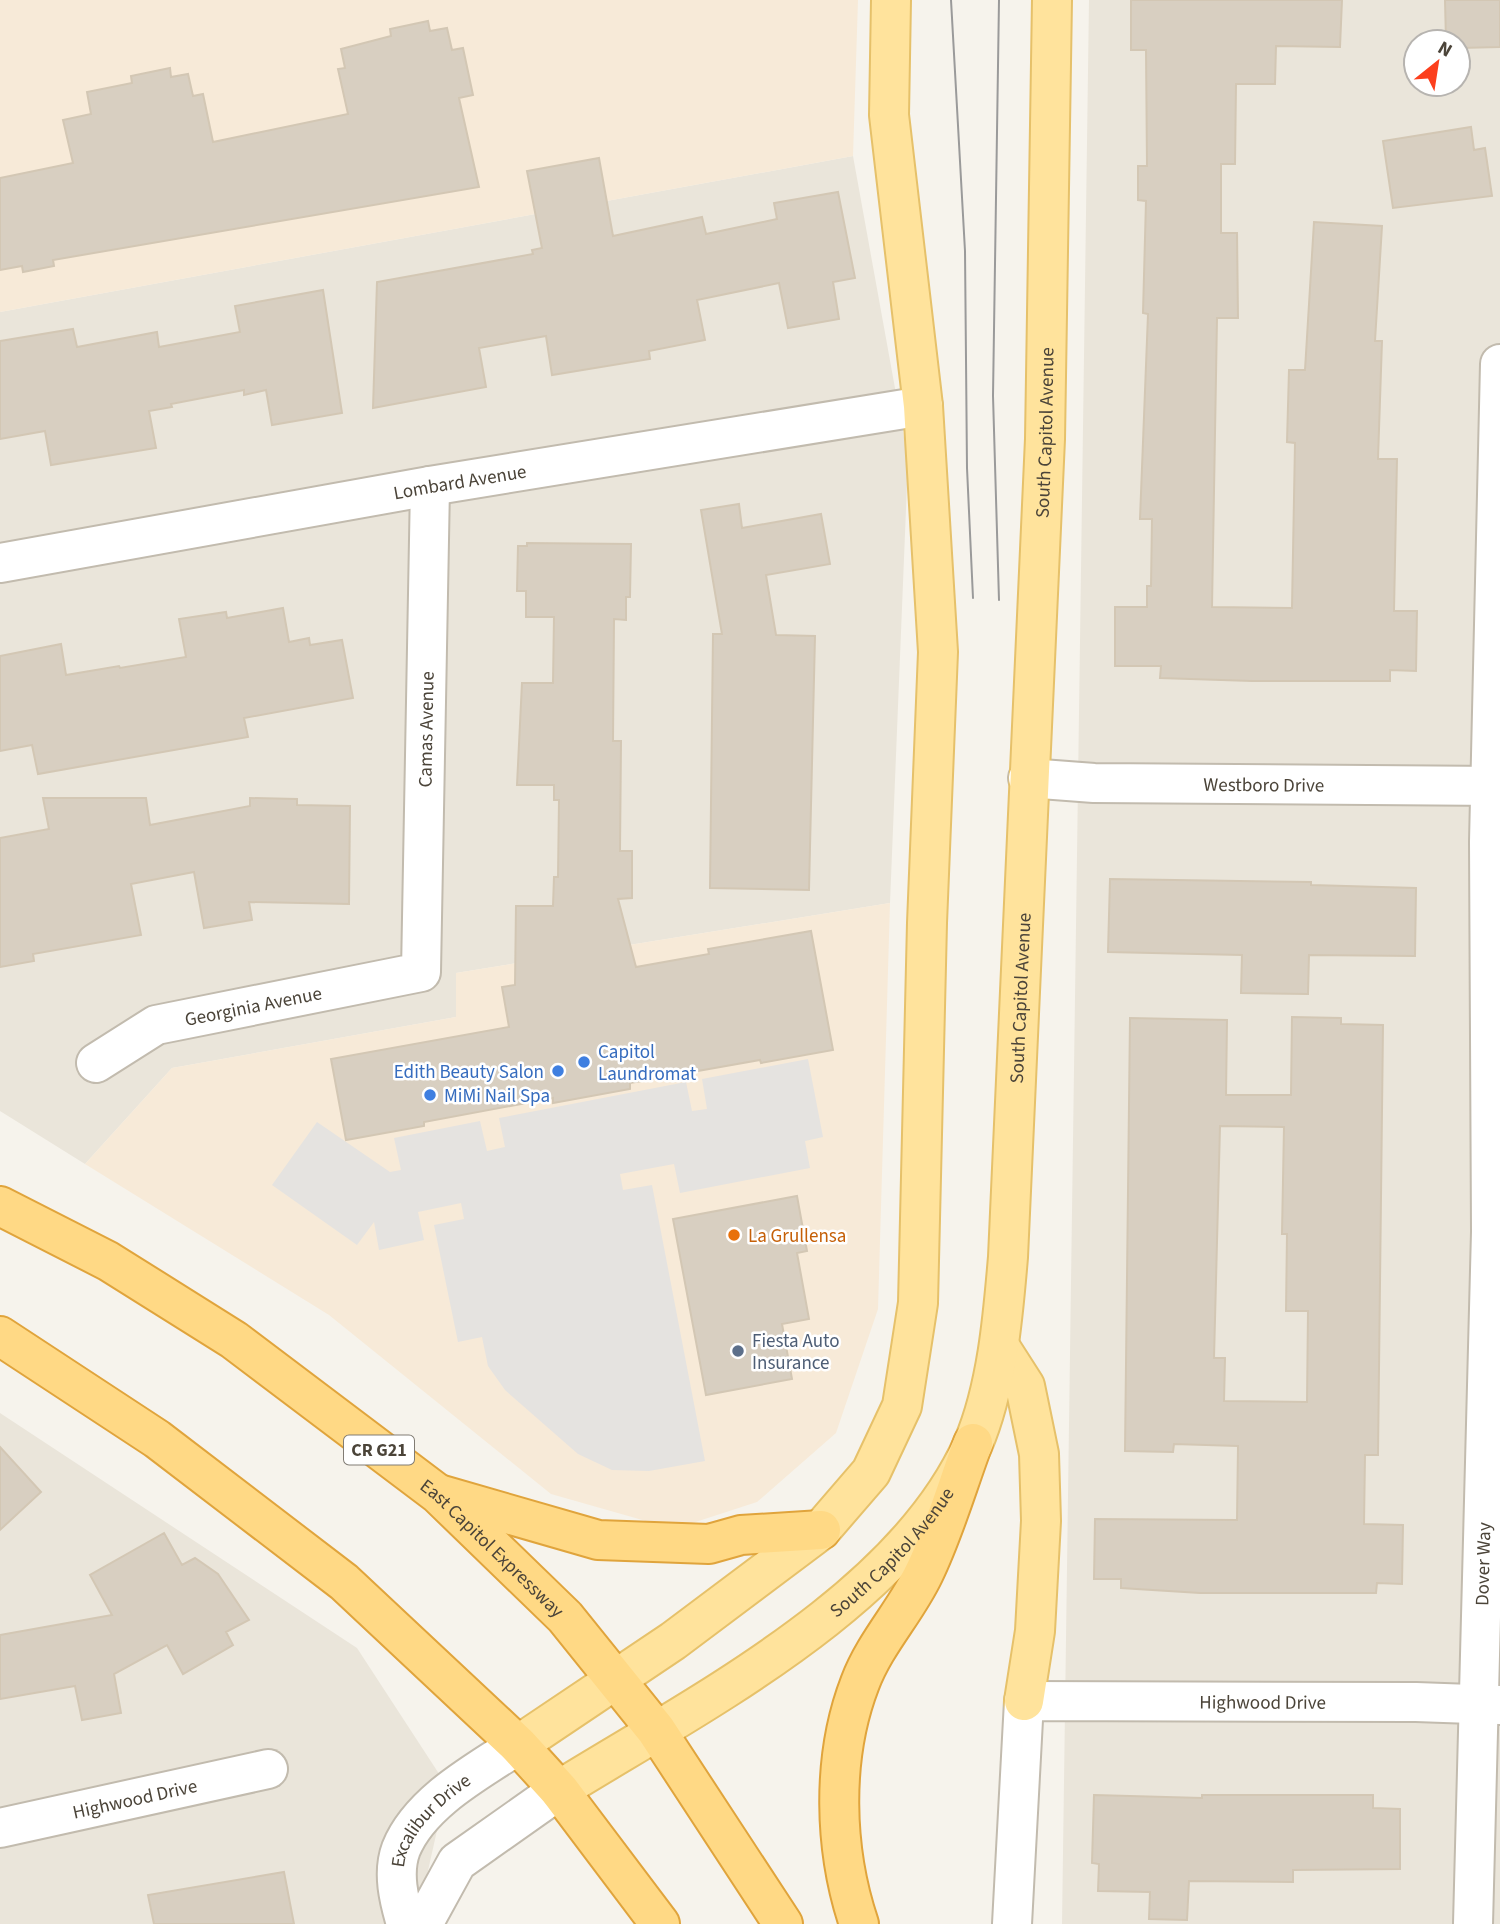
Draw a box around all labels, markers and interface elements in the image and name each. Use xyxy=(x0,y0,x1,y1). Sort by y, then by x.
north arrow xyxy=(1402,28,1472,98)
text: N xyxy=(1433,35,1457,64)
street label: South Capitol Avenue xyxy=(1029,347,1061,519)
street label: Lombard Avenue xyxy=(391,459,528,507)
street label: Camas Avenue xyxy=(412,671,442,788)
street label: Westboro Drive xyxy=(1203,772,1324,800)
street label: South Capitol Avenue xyxy=(1004,912,1039,1084)
street label: Georginia Avenue xyxy=(182,980,324,1034)
place label: Capitol Laundromat xyxy=(598,1039,697,1088)
marker: Capitol Laundromat xyxy=(576,1054,592,1070)
place label: Edith Beauty Salon xyxy=(394,1059,544,1086)
marker: Edith Beauty Salon xyxy=(550,1063,566,1079)
place label: MiMi Nail Spa xyxy=(444,1083,550,1110)
marker: MiMi Nail Spa xyxy=(422,1087,438,1103)
place label: La Grullensa xyxy=(748,1223,846,1250)
marker: La Grullensa xyxy=(726,1227,742,1243)
place label: Fiesta Auto Insurance xyxy=(752,1328,839,1377)
marker: Fiesta Auto Insurance xyxy=(730,1343,746,1359)
road number: CR G21 xyxy=(344,1436,414,1464)
street label: East Capitol Expressway xyxy=(414,1473,570,1624)
street label: South Capitol Avenue xyxy=(824,1482,961,1625)
street label: Dover Way xyxy=(1469,1522,1498,1606)
street label: Highwood Drive xyxy=(1199,1689,1326,1717)
street label: Excalibur Drive xyxy=(385,1767,476,1869)
street label: Highwood Drive xyxy=(70,1773,200,1827)

